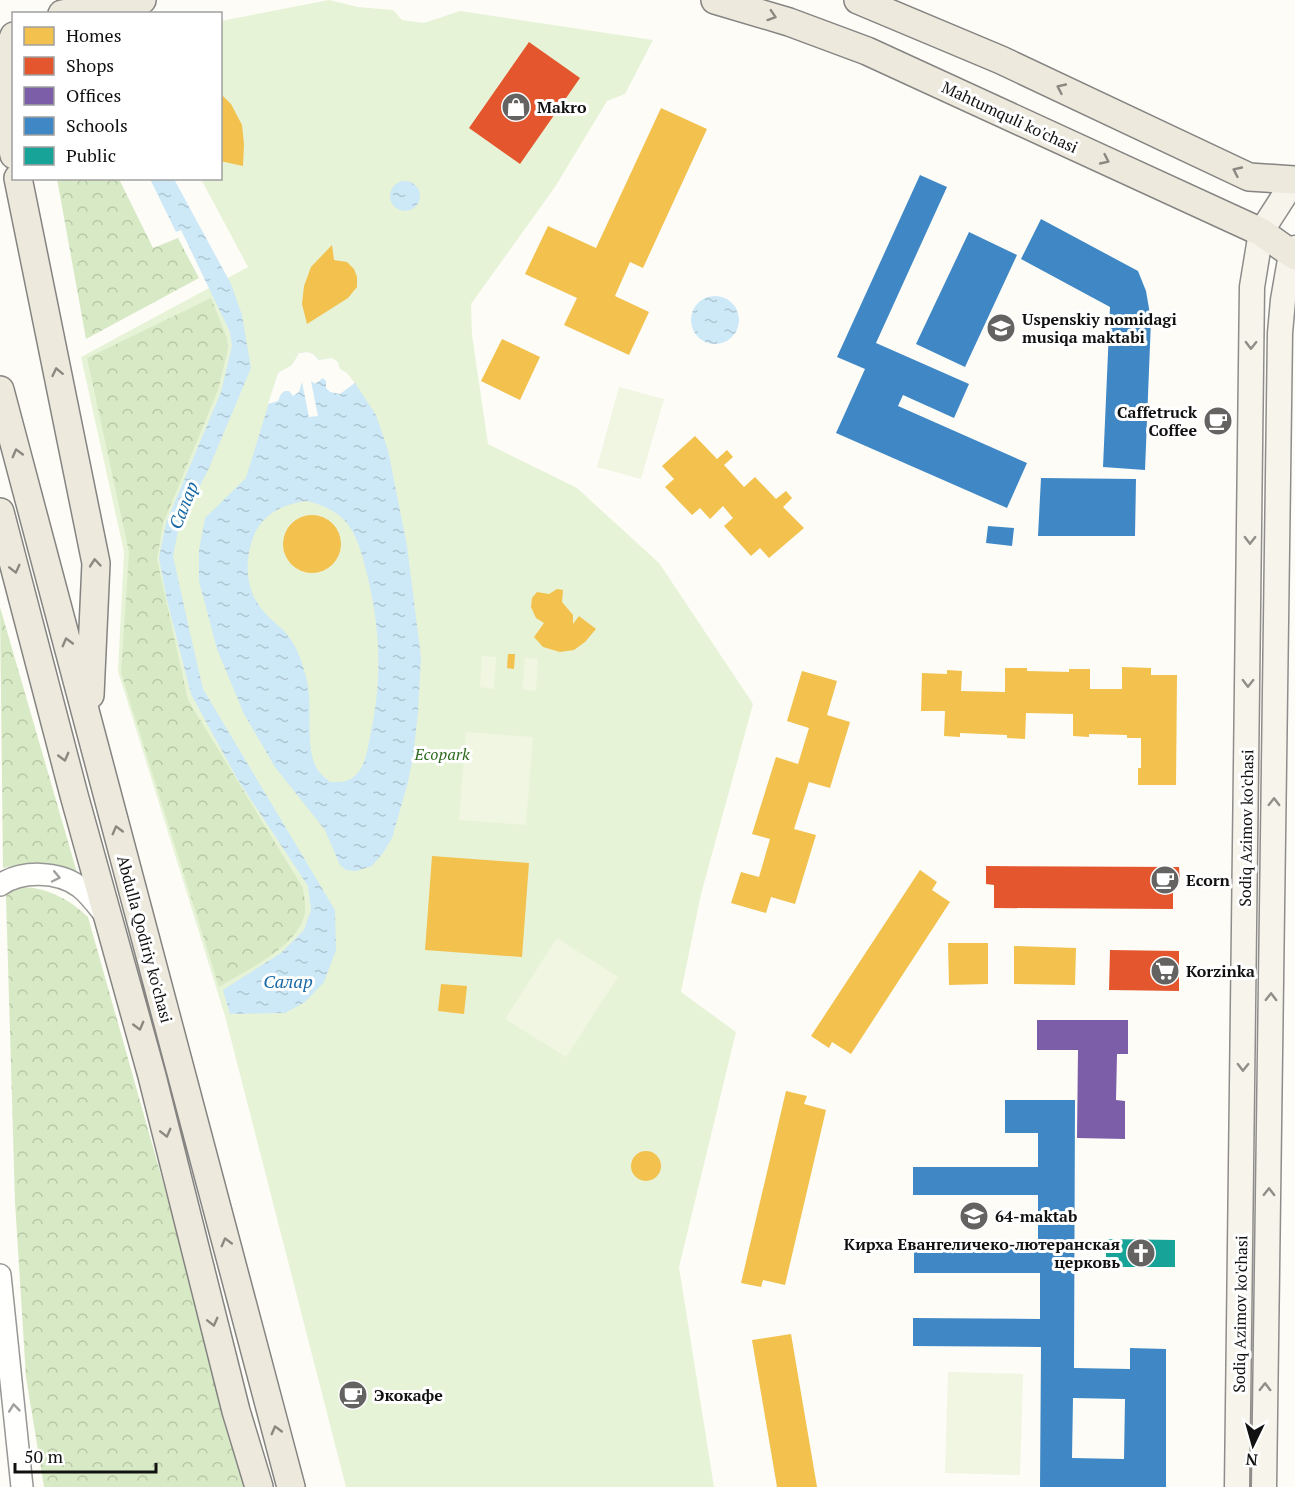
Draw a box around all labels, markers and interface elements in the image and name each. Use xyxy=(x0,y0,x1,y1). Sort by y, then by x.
one-way arrow xyxy=(766,9,777,21)
legend xyxy=(12,12,222,180)
text: Homes xyxy=(66,23,121,47)
text: Shops xyxy=(66,53,114,77)
street label: Mahtumquli ko'chasi xyxy=(938,76,1082,158)
text: Offices xyxy=(66,83,121,107)
one-way arrow xyxy=(1056,83,1067,95)
shop icon: Makro xyxy=(500,91,532,123)
place label: Makro xyxy=(537,96,587,118)
text: Schools xyxy=(66,113,128,137)
text: Public xyxy=(66,143,116,167)
one-way arrow xyxy=(1098,153,1109,165)
one-way arrow xyxy=(1233,166,1244,178)
place label: Uspenskiy nomidagi musiqa maktabi xyxy=(1022,308,1177,348)
school or university icon: Uspenskiy nomidagi musiqa maktabi xyxy=(985,312,1017,344)
one-way arrow xyxy=(1245,341,1257,350)
one-way arrow xyxy=(51,367,64,377)
place label: Caffetruck Coffee xyxy=(1117,401,1198,441)
cafe icon: Caffetruck Coffee xyxy=(1202,405,1234,437)
one-way arrow xyxy=(11,448,24,458)
water label: Салар xyxy=(163,477,203,532)
one-way arrow xyxy=(1243,536,1256,545)
one-way arrow xyxy=(89,558,102,568)
one-way arrow xyxy=(7,564,20,574)
one-way arrow xyxy=(61,637,74,647)
one-way arrow xyxy=(1242,678,1254,687)
park label: Ecopark xyxy=(413,743,470,765)
street label: Sodiq Azimov ko'chasi xyxy=(1234,749,1258,907)
one-way arrow xyxy=(57,752,69,762)
one-way arrow xyxy=(1268,797,1280,806)
one-way arrow xyxy=(111,825,124,835)
street label: Abdulla Qodiriy ko'chasi xyxy=(112,853,178,1025)
cafe icon: Ecorn xyxy=(1149,864,1181,896)
place label: Ecorn xyxy=(1186,869,1231,891)
one-way arrow xyxy=(51,870,61,883)
supermarket icon: Korzinka xyxy=(1149,955,1181,987)
place label: Korzinka xyxy=(1186,960,1255,982)
water label: Салар xyxy=(263,969,313,993)
one-way arrow xyxy=(1265,992,1277,1001)
one-way arrow xyxy=(131,1021,144,1031)
one-way arrow xyxy=(1237,1062,1249,1071)
one-way arrow xyxy=(159,1127,172,1137)
one-way arrow xyxy=(1262,1187,1275,1196)
school or university icon: 64-maktab xyxy=(958,1200,990,1232)
place label: 64-maktab xyxy=(995,1205,1077,1227)
place label: Кирха Евангеличеко-лютеранская церковь xyxy=(844,1233,1120,1273)
street label: Sodiq Azimov ko'chasi xyxy=(1228,1235,1252,1393)
one-way arrow xyxy=(221,1237,233,1248)
church icon: Кирха Евангеличеко-лютеранская церковь xyxy=(1125,1237,1157,1269)
one-way arrow xyxy=(206,1317,219,1327)
cafe icon: Экокафе xyxy=(337,1379,369,1411)
one-way arrow xyxy=(1259,1382,1271,1391)
place label: Экокафе xyxy=(374,1384,443,1406)
one-way arrow xyxy=(8,1403,20,1412)
north arrow xyxy=(1223,1415,1283,1475)
one-way arrow xyxy=(271,1426,284,1436)
scale bar xyxy=(15,1436,156,1474)
text: 50 m xyxy=(24,1444,64,1468)
text: N xyxy=(1245,1448,1259,1471)

